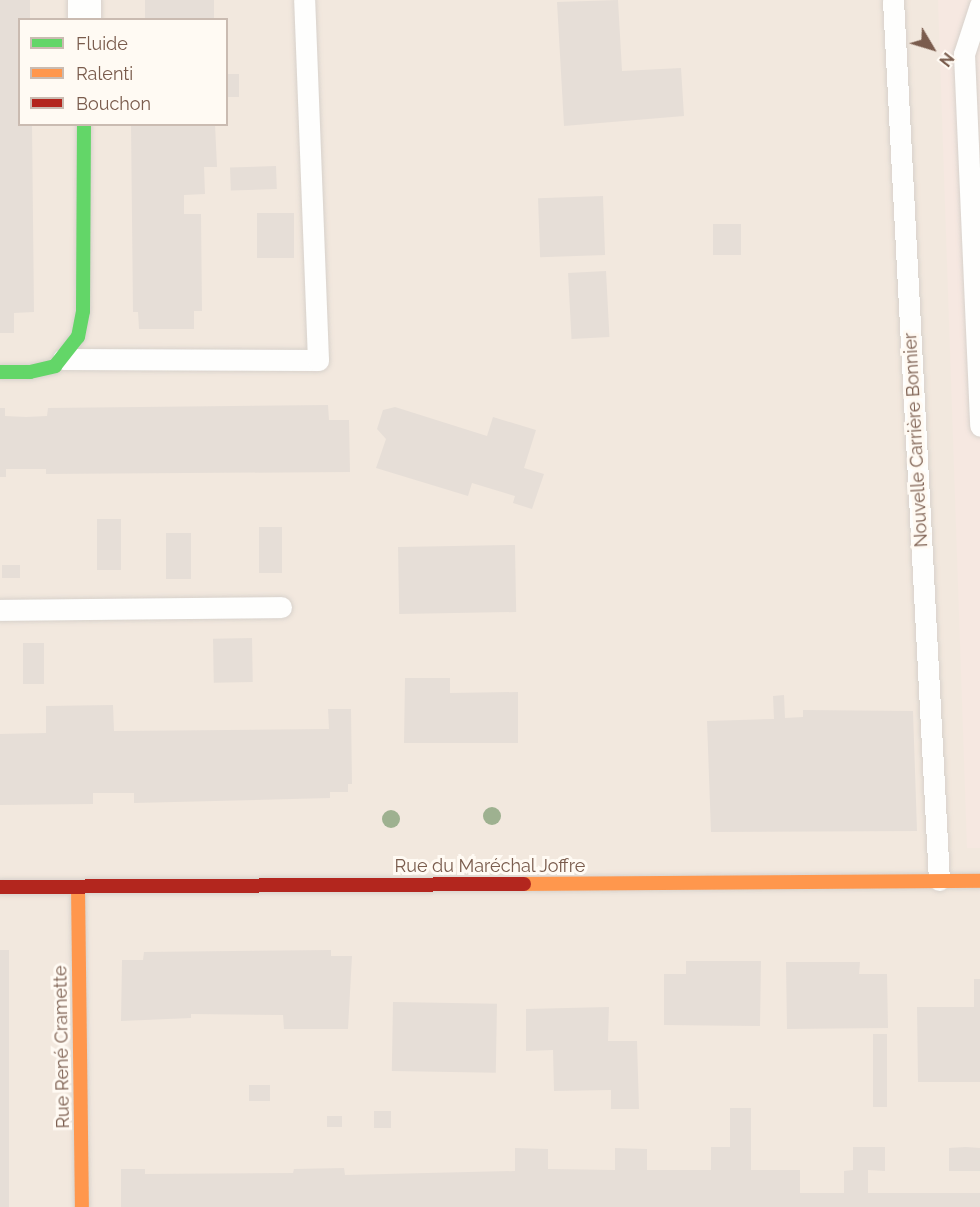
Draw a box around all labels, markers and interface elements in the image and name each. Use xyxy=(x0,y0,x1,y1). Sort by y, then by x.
legend xyxy=(18,18,228,126)
north arrow xyxy=(902,18,962,78)
text: Fluide xyxy=(76,33,128,54)
text: N xyxy=(935,49,958,70)
text: Ralenti xyxy=(76,63,133,84)
text: Bouchon xyxy=(76,93,151,114)
street label: Nouvelle Carrière Bonnier xyxy=(900,332,932,548)
street label: Rue du Maréchal Joffre xyxy=(394,855,586,877)
street label: Rue René Cramette xyxy=(50,965,74,1129)

